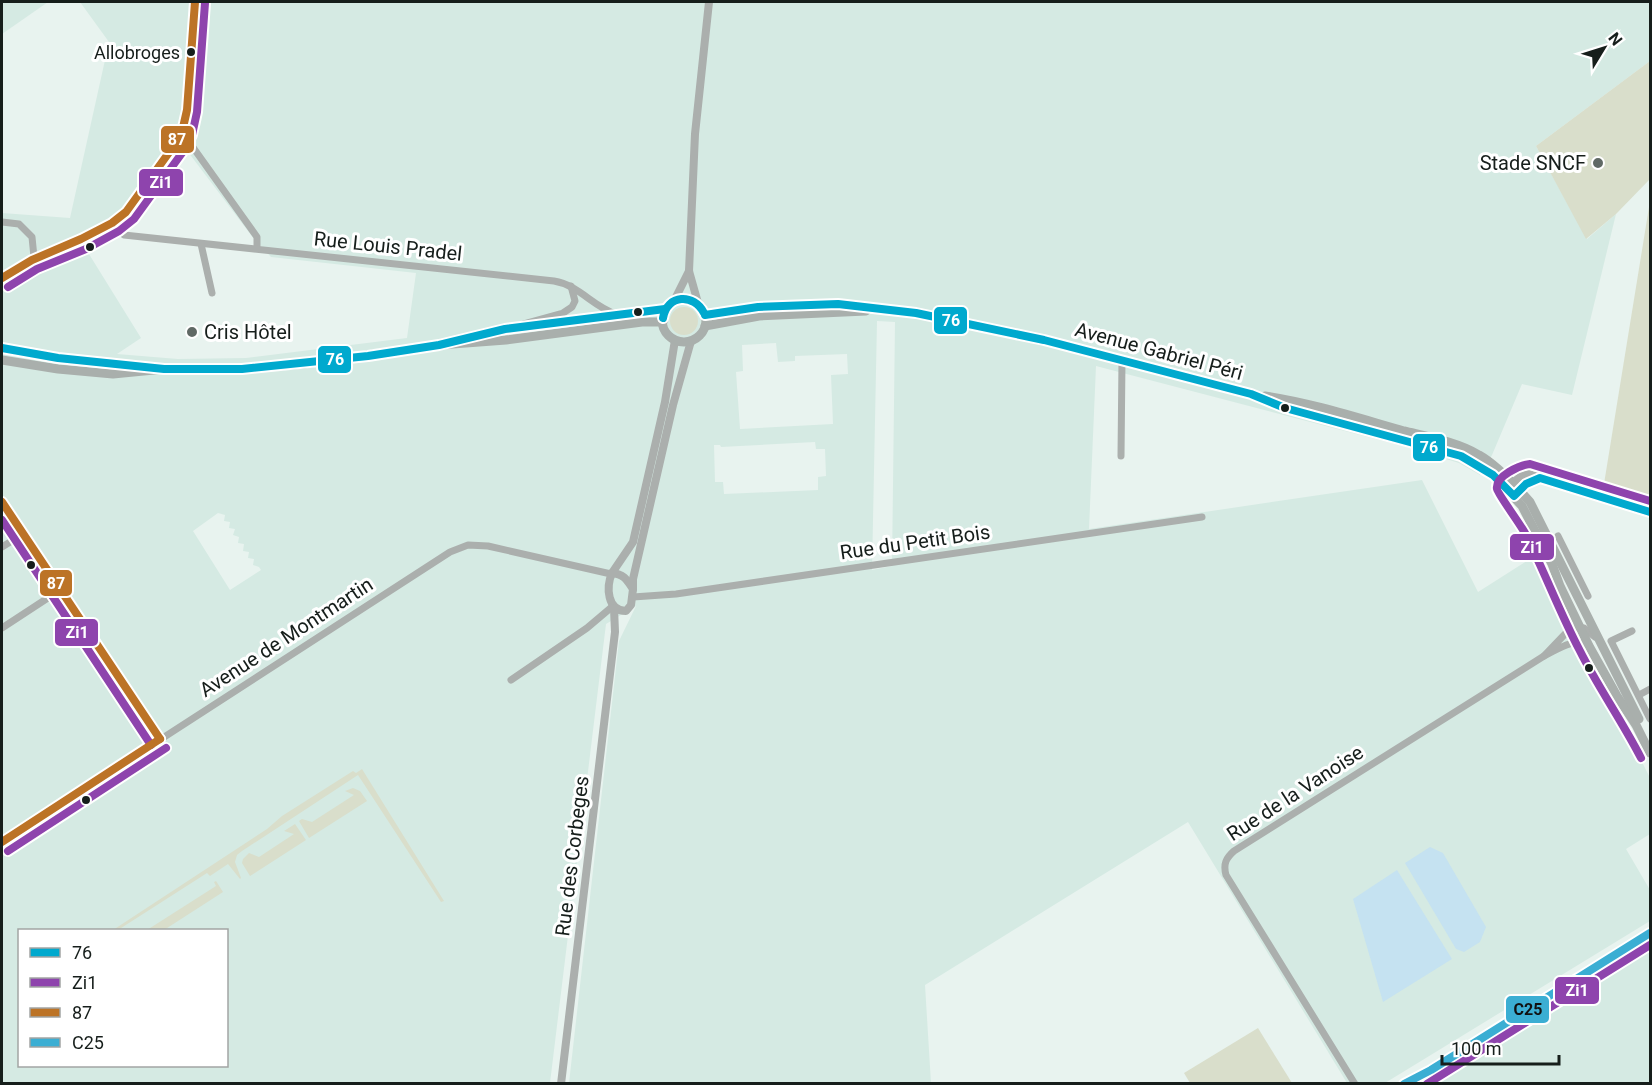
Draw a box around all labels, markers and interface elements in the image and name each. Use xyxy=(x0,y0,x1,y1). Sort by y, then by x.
north arrow xyxy=(1574,18,1634,78)
text: N xyxy=(1604,29,1626,49)
place label: Allobroges xyxy=(94,42,180,63)
marker: Allobroges xyxy=(185,46,197,58)
line badge: 87 xyxy=(160,125,195,154)
text: 87 xyxy=(168,130,186,149)
place label: Stade SNCF xyxy=(1480,151,1586,175)
marker: Stade SNCF xyxy=(1591,156,1605,170)
line badge: Zi1 xyxy=(138,168,184,197)
text: Zi1 xyxy=(149,173,173,192)
street label: Rue Louis Pradel xyxy=(313,226,463,266)
unlabelled marker xyxy=(84,241,96,253)
unlabelled marker xyxy=(632,306,644,318)
line badge: 76 xyxy=(933,306,968,335)
text: 76 xyxy=(942,311,960,330)
street label: Avenue Gabriel Péri xyxy=(1072,317,1246,385)
place label: Cris Hôtel xyxy=(204,320,292,344)
marker: Cris Hôtel xyxy=(185,325,199,339)
line badge: 76 xyxy=(317,345,352,374)
text: 76 xyxy=(326,350,344,369)
unlabelled marker xyxy=(1279,402,1291,414)
line badge: 76 xyxy=(1412,433,1446,462)
text: 76 xyxy=(1420,438,1438,457)
street label: Rue du Petit Bois xyxy=(838,520,992,564)
line badge: Zi1 xyxy=(1509,533,1555,561)
text: Zi1 xyxy=(1520,538,1544,557)
unlabelled marker xyxy=(25,559,37,571)
line badge: 87 xyxy=(39,569,73,597)
street label: Avenue de Montmartin xyxy=(195,572,377,702)
text: 87 xyxy=(47,574,65,593)
line badge: Zi1 xyxy=(54,618,99,647)
text: Zi1 xyxy=(65,623,89,642)
unlabelled marker xyxy=(1583,662,1595,674)
street label: Rue de la Vanoise xyxy=(1222,740,1368,846)
street label: Rue des Corbeges xyxy=(550,774,594,938)
unlabelled marker xyxy=(80,794,92,806)
legend xyxy=(18,929,228,1067)
text: 76 xyxy=(72,942,92,963)
text: Zi1 xyxy=(72,972,97,993)
line badge: Zi1 xyxy=(1554,976,1600,1005)
text: Zi1 xyxy=(1565,981,1589,1000)
line badge: C25 xyxy=(1505,995,1550,1024)
text: C25 xyxy=(1514,1000,1542,1019)
text: 87 xyxy=(72,1002,92,1023)
scale bar xyxy=(1442,1028,1559,1066)
text: C25 xyxy=(72,1032,104,1053)
text: 100 m xyxy=(1451,1038,1502,1059)

